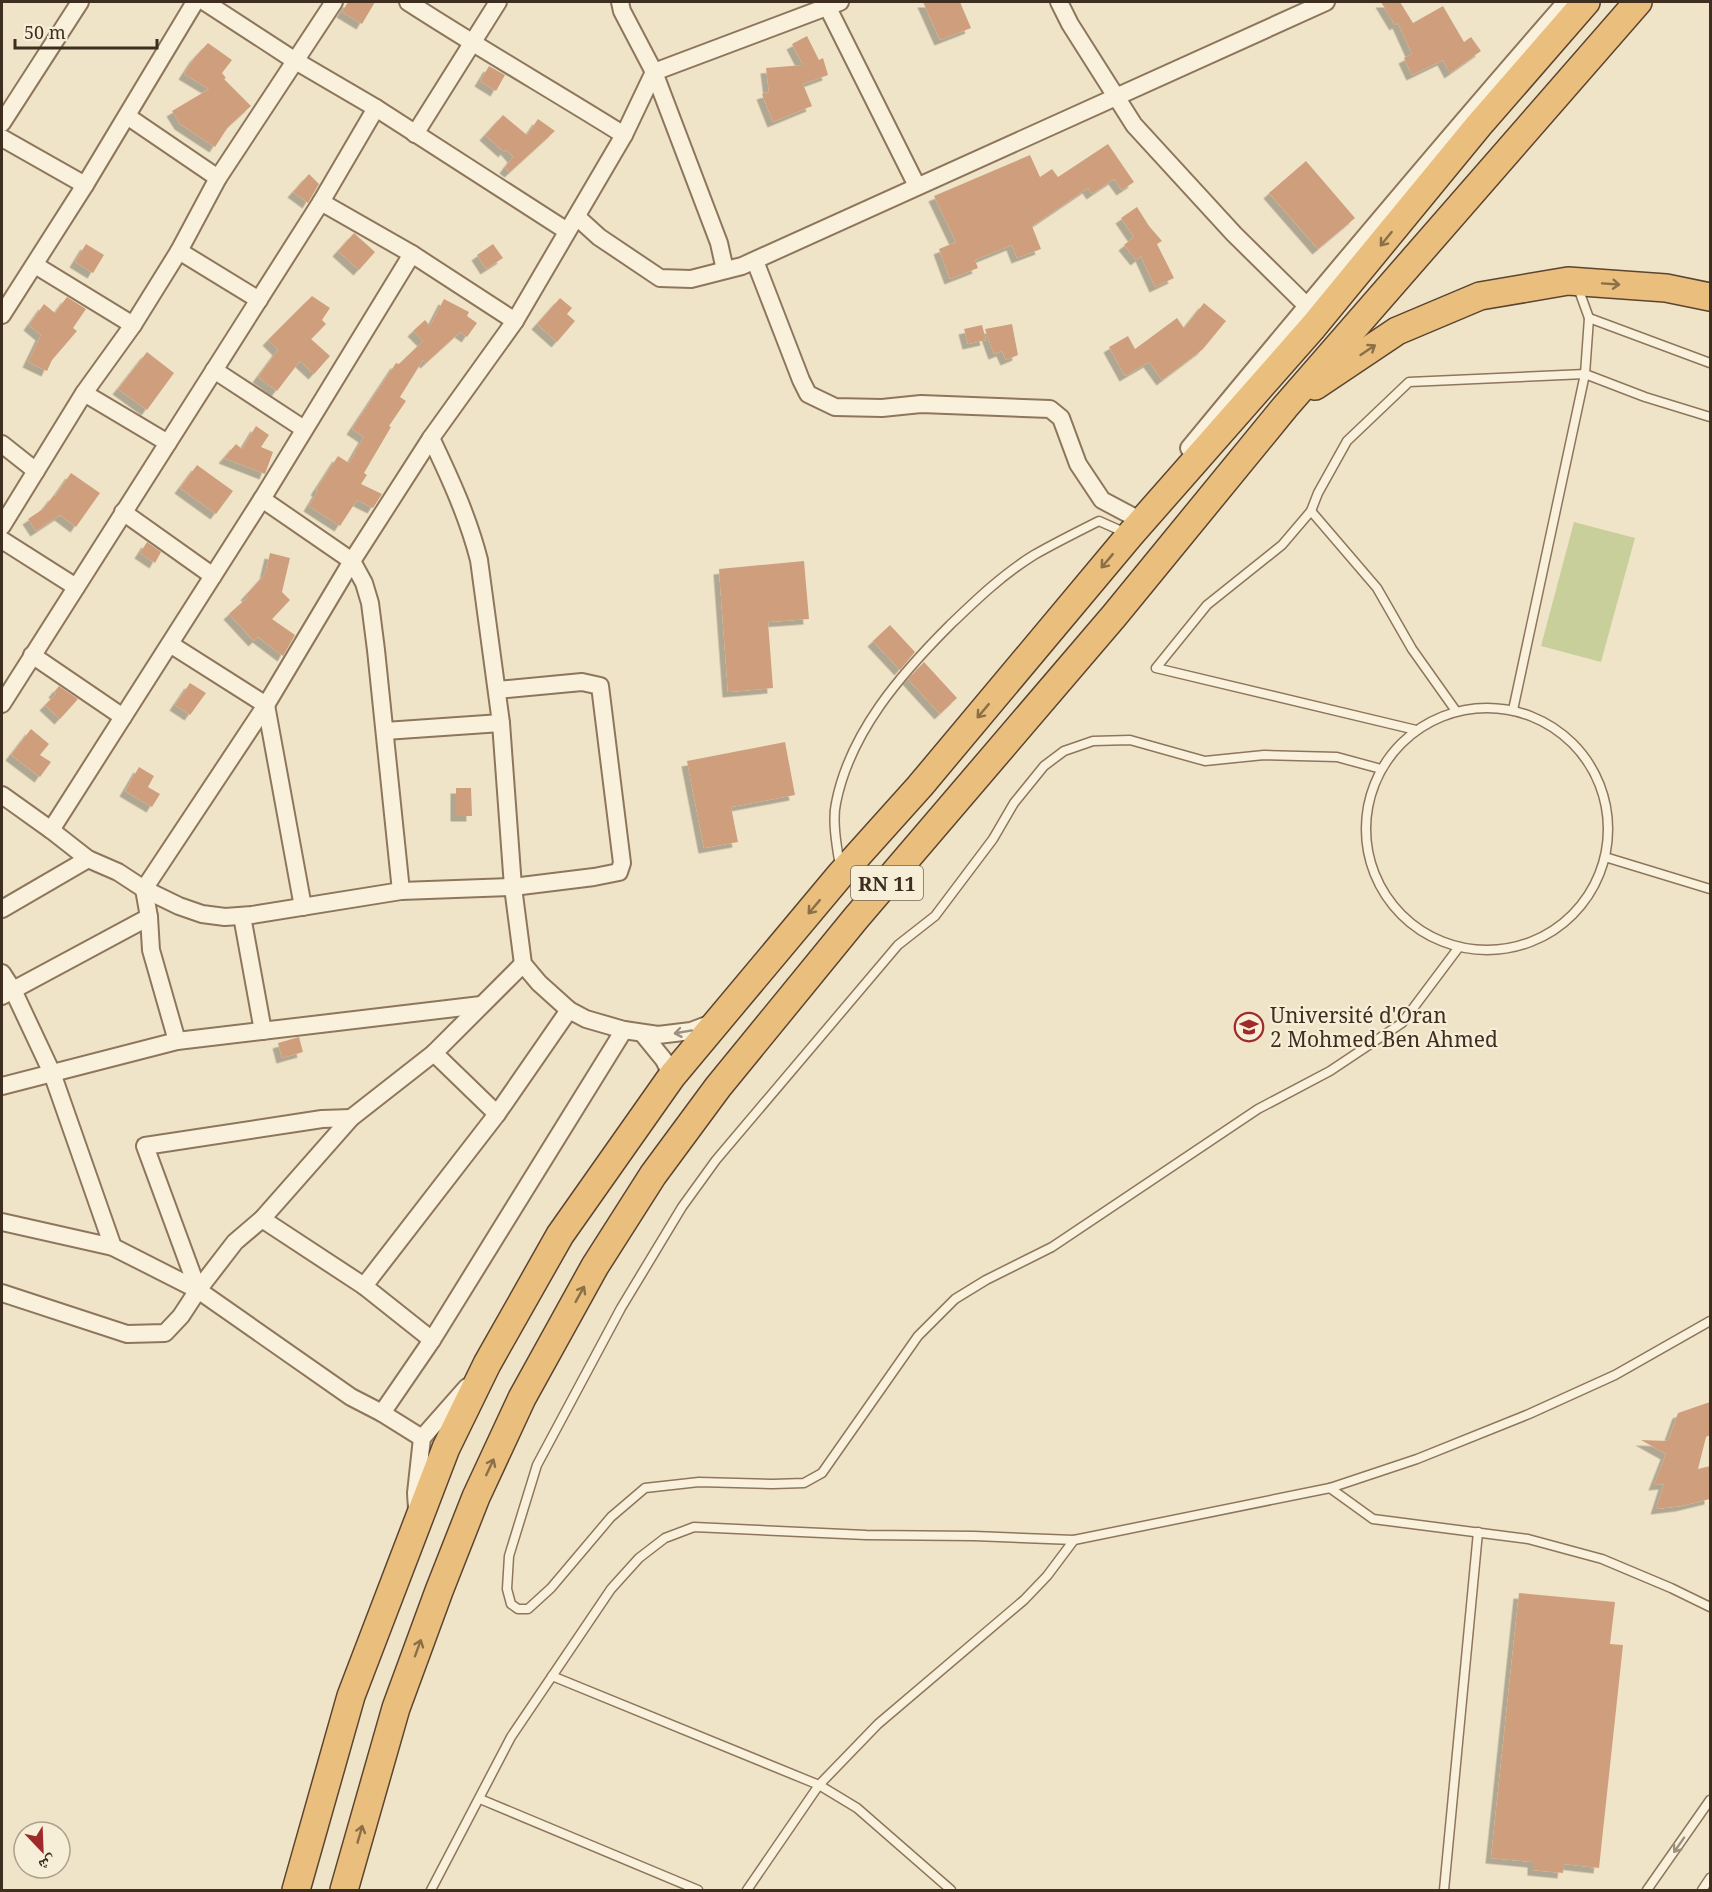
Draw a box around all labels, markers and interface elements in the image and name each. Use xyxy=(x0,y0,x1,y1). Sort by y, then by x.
scale bar xyxy=(15,12,158,50)
text: 50 m xyxy=(24,20,66,44)
one-way arrow xyxy=(1379,231,1392,247)
one-way arrow xyxy=(1601,279,1621,290)
one-way arrow xyxy=(1359,344,1376,356)
one-way arrow xyxy=(1101,553,1114,569)
one-way arrow xyxy=(976,703,989,719)
road number: RN 11 xyxy=(851,866,923,900)
one-way arrow xyxy=(808,899,821,915)
place label: Université d'Oran 2 Mohmed Ben Ahmed xyxy=(1270,1001,1498,1053)
school or university icon: Université d'Oran 2 Mohmed Ben Ahmed xyxy=(1233,1011,1265,1043)
one-way arrow xyxy=(674,1027,693,1038)
one-way arrow xyxy=(574,1286,586,1303)
one-way arrow xyxy=(484,1459,496,1477)
one-way arrow xyxy=(413,1639,424,1658)
north arrow xyxy=(12,1820,72,1880)
one-way arrow xyxy=(355,1825,366,1844)
one-way arrow xyxy=(1673,1837,1685,1853)
text: ش xyxy=(36,1850,60,1877)

